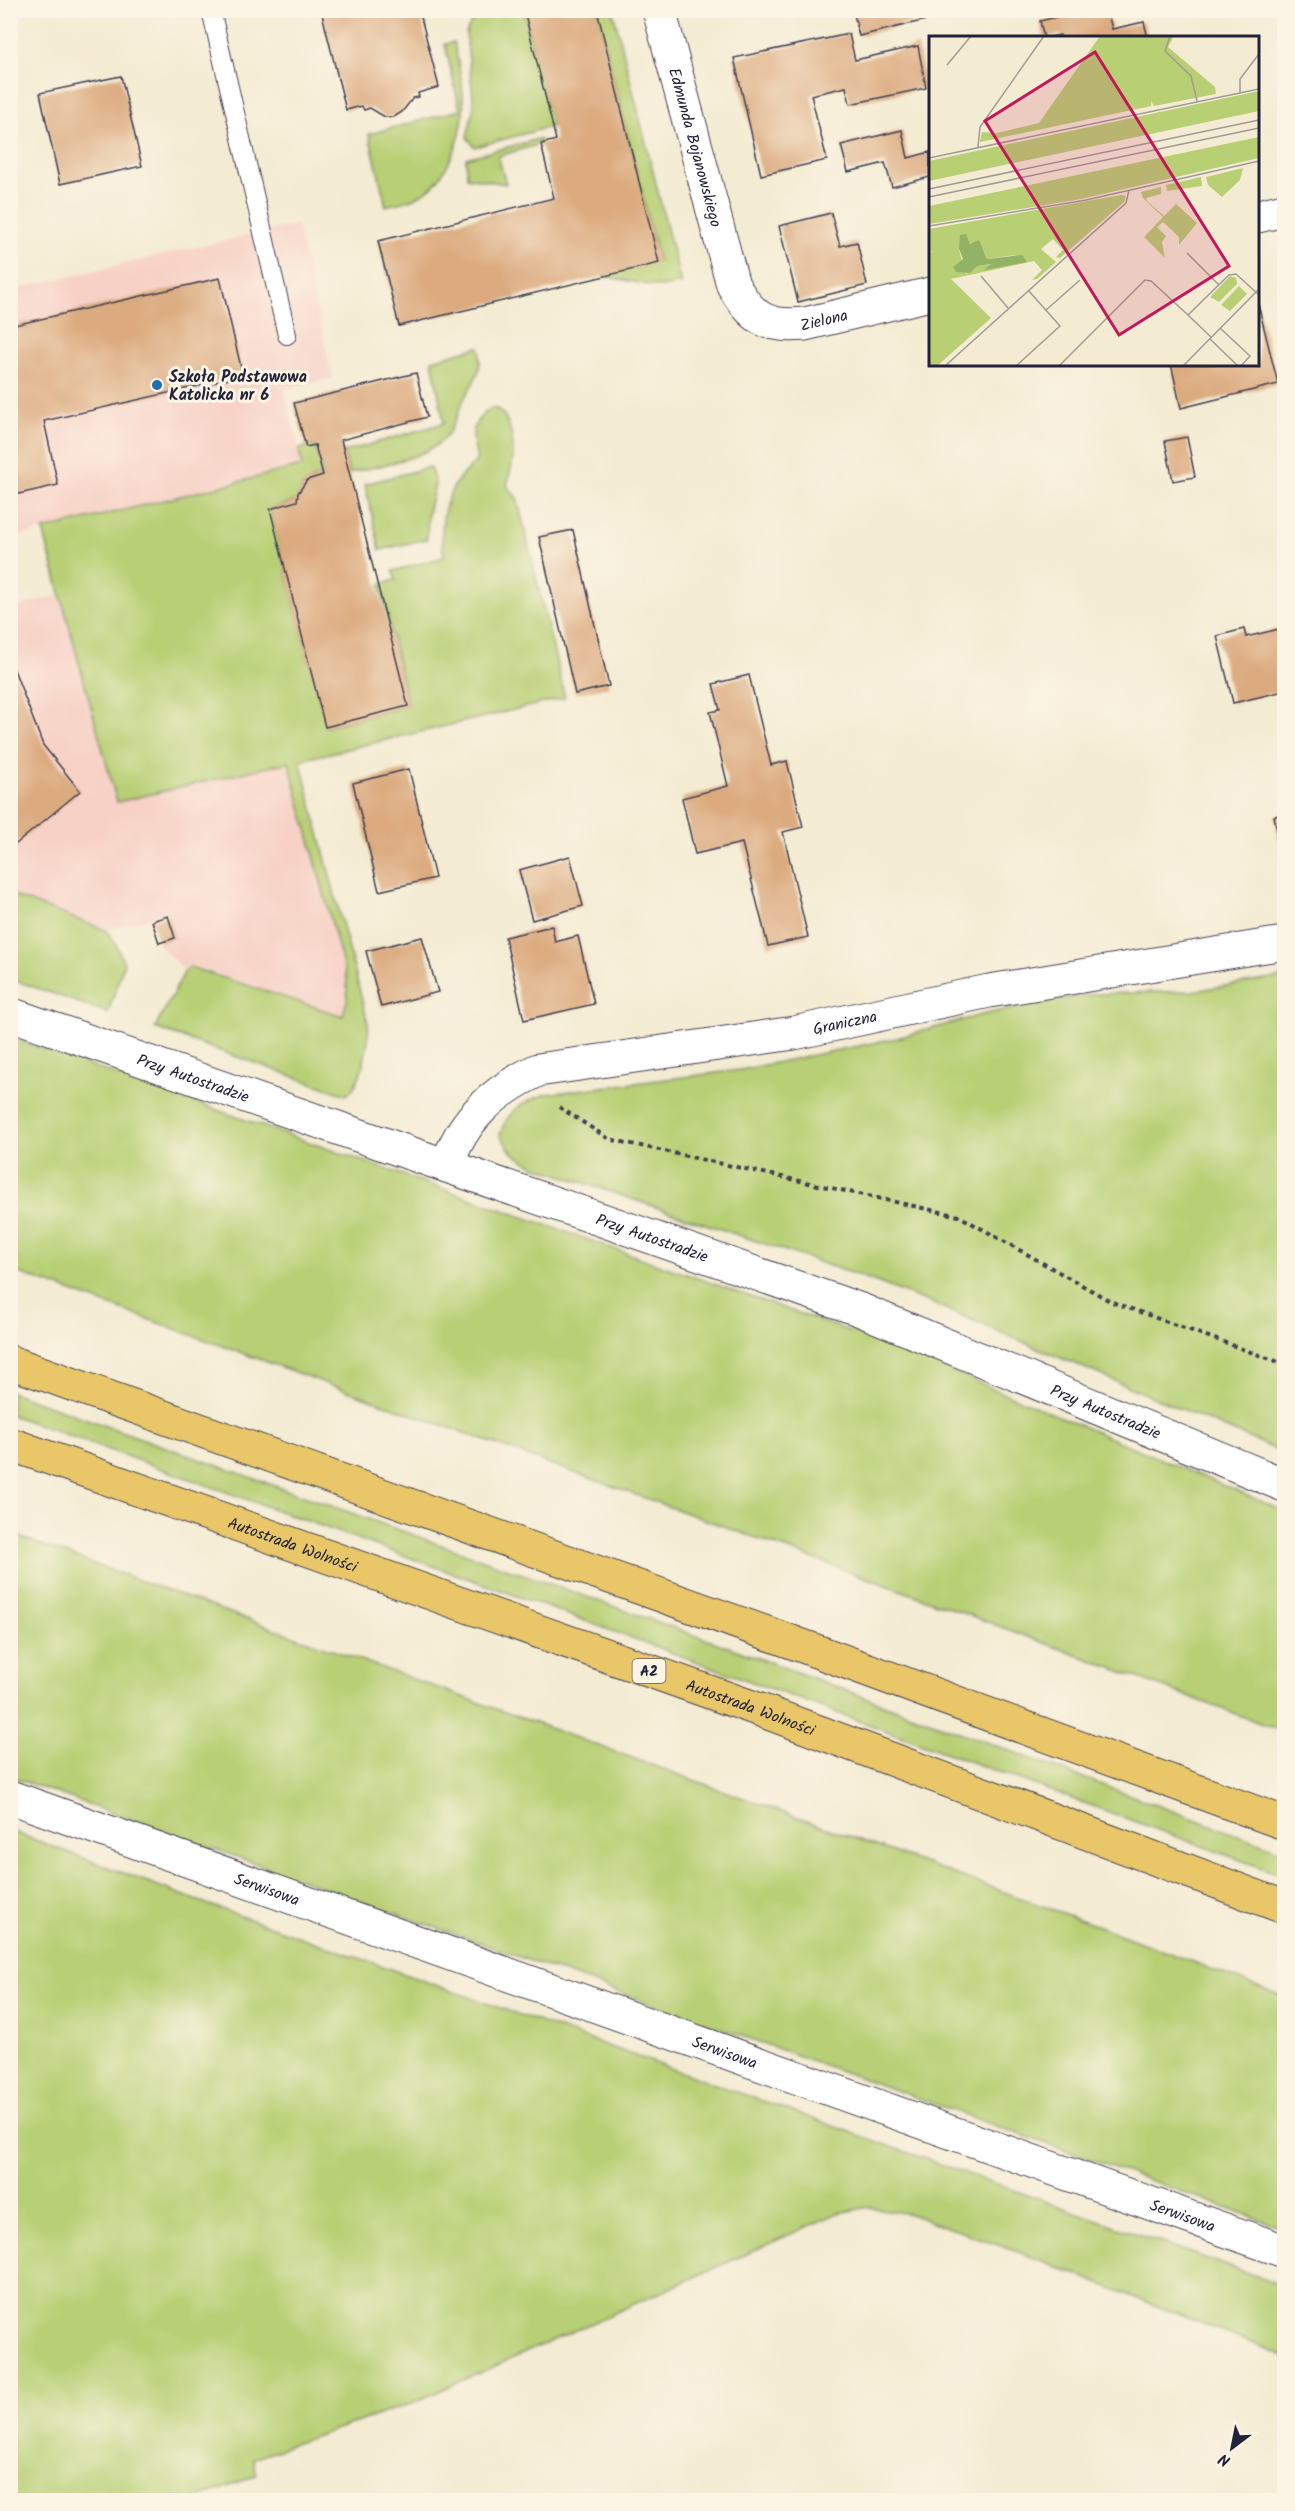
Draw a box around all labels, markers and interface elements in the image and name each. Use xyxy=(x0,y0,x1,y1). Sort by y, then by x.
inset map xyxy=(929,36,1259,366)
street label: Edmunda Bojanowskiego xyxy=(661,65,728,230)
street label: Zielona xyxy=(798,303,850,339)
place label: Szkoła Podstawowa Katolicka nr 6 xyxy=(169,365,307,408)
marker: Szkoła Podstawowa Katolicka nr 6 xyxy=(150,378,164,392)
street label: Graniczna xyxy=(811,1004,880,1043)
street label: Przy Autostradzie xyxy=(133,1048,252,1110)
street label: Przy Autostradzie xyxy=(592,1208,711,1270)
street label: Przy Autostradzie xyxy=(1046,1379,1164,1447)
street label: Autostrada Wolności xyxy=(224,1511,362,1581)
road number: A2 xyxy=(632,1659,666,1683)
street label: Autostrada Wolności xyxy=(682,1674,819,1744)
street label: Serwisowa xyxy=(230,1867,303,1913)
street label: Serwisowa xyxy=(688,2030,761,2076)
street label: Serwisowa xyxy=(1146,2193,1218,2240)
north arrow xyxy=(1202,2418,1262,2478)
text: N xyxy=(1214,2446,1236,2473)

